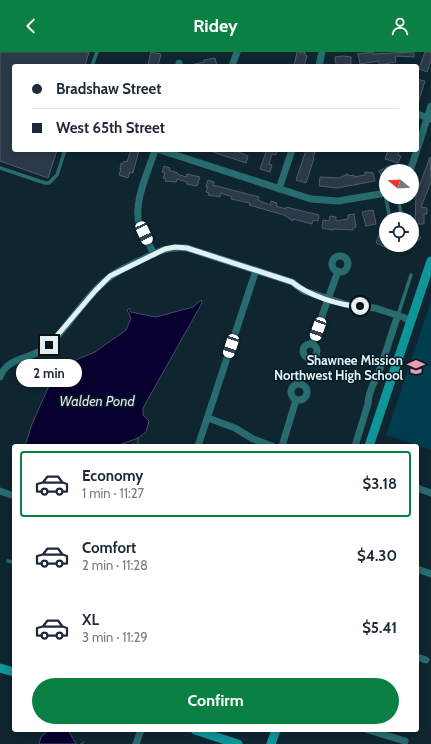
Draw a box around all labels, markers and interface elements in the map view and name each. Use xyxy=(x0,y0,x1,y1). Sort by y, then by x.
icon: back xyxy=(20,15,42,37)
text: Ridey xyxy=(193,15,238,37)
icon: person xyxy=(389,15,411,37)
text: Bradshaw Street xyxy=(56,80,161,98)
text: West 65th Street xyxy=(56,119,165,137)
north arrow xyxy=(379,164,419,204)
map controls xyxy=(379,164,419,252)
button: locate xyxy=(379,212,419,252)
car xyxy=(133,220,155,246)
route start xyxy=(351,297,369,315)
car xyxy=(308,316,328,342)
car xyxy=(222,333,240,359)
route end xyxy=(40,336,58,354)
place label: Shawnee Mission Northwest High School xyxy=(274,352,404,383)
school or university icon: Shawnee Mission Northwest High School xyxy=(406,357,426,377)
callout: 2 min xyxy=(16,359,82,387)
text: 2 min xyxy=(33,365,65,381)
water label: Walden Pond xyxy=(59,392,135,410)
icon: car xyxy=(34,466,70,502)
text: Economy xyxy=(82,467,143,485)
text: $3.18 xyxy=(363,475,397,493)
text: 1 min · 11:27 xyxy=(82,485,144,501)
icon: car xyxy=(34,538,70,574)
text: Comfort xyxy=(82,539,136,557)
text: $4.30 xyxy=(357,547,397,565)
text: 2 min · 11:28 xyxy=(82,557,148,573)
icon: car xyxy=(34,610,70,646)
text: XL xyxy=(82,611,99,629)
text: $5.41 xyxy=(362,619,397,637)
text: 3 min · 11:29 xyxy=(82,629,148,645)
button: Confirm xyxy=(32,678,399,724)

